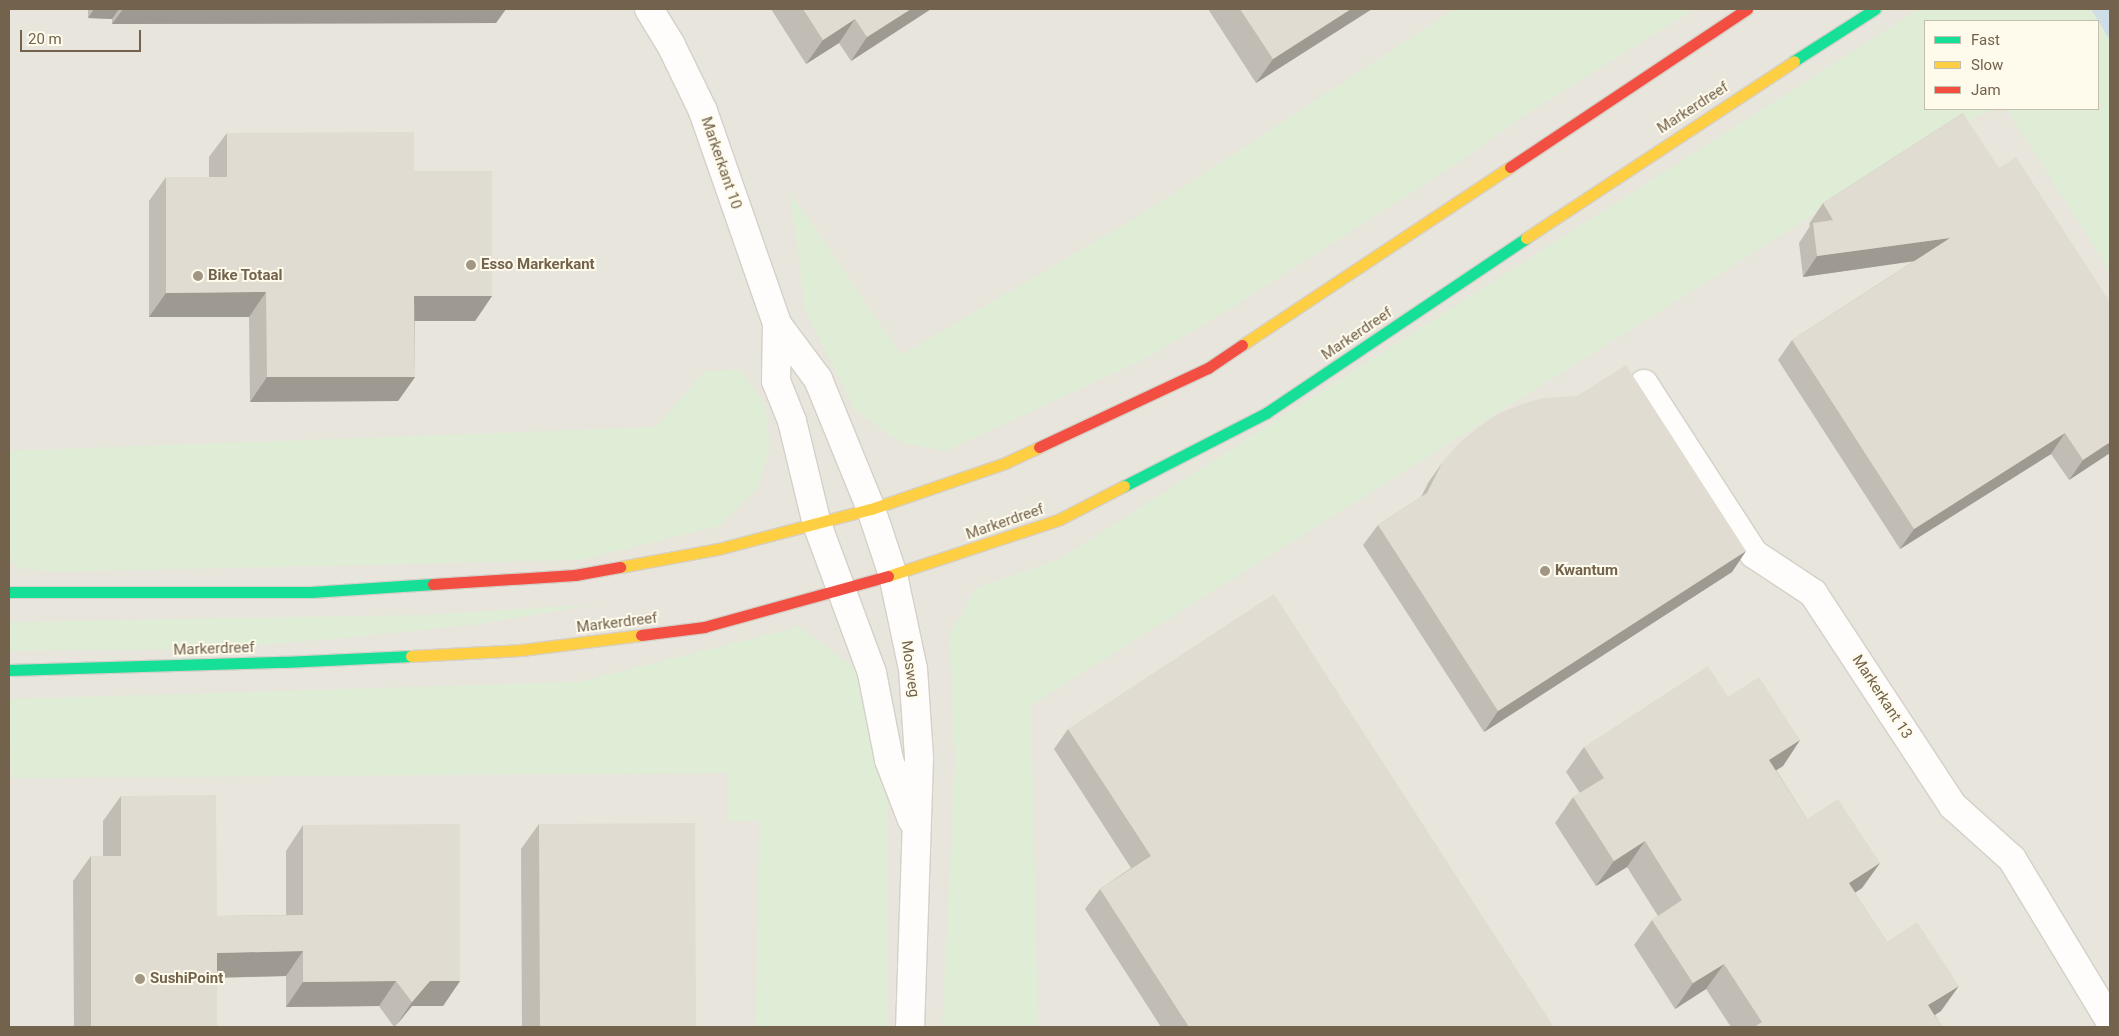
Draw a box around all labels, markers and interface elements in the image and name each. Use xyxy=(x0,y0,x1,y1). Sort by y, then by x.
scale bar xyxy=(22,20,144,52)
legend xyxy=(1924,20,2099,110)
text: 20 m xyxy=(28,30,62,48)
text: Fast xyxy=(1971,31,2000,49)
text: Slow xyxy=(1971,56,2003,74)
street label: Markerdreef xyxy=(1654,78,1732,138)
text: Jam xyxy=(1971,81,2001,99)
street label: Markerkant 10 xyxy=(697,115,745,211)
place label: Esso Markerkant xyxy=(481,256,595,274)
marker: Esso Markerkant xyxy=(465,259,477,271)
place label: Bike Totaal xyxy=(208,267,283,285)
marker: Bike Totaal xyxy=(192,270,204,282)
street label: Markerdreef xyxy=(1318,304,1396,364)
street label: Markerdreef xyxy=(964,500,1046,544)
place label: Kwantum xyxy=(1555,562,1618,580)
marker: Kwantum xyxy=(1539,565,1551,577)
street label: Markerdreef xyxy=(576,609,658,637)
street label: Markerdreef xyxy=(173,639,255,659)
street label: Mosweg xyxy=(897,640,923,698)
street label: Markerkant 13 xyxy=(1848,652,1916,742)
place label: SushiPoint xyxy=(150,970,223,988)
marker: SushiPoint xyxy=(134,973,146,985)

